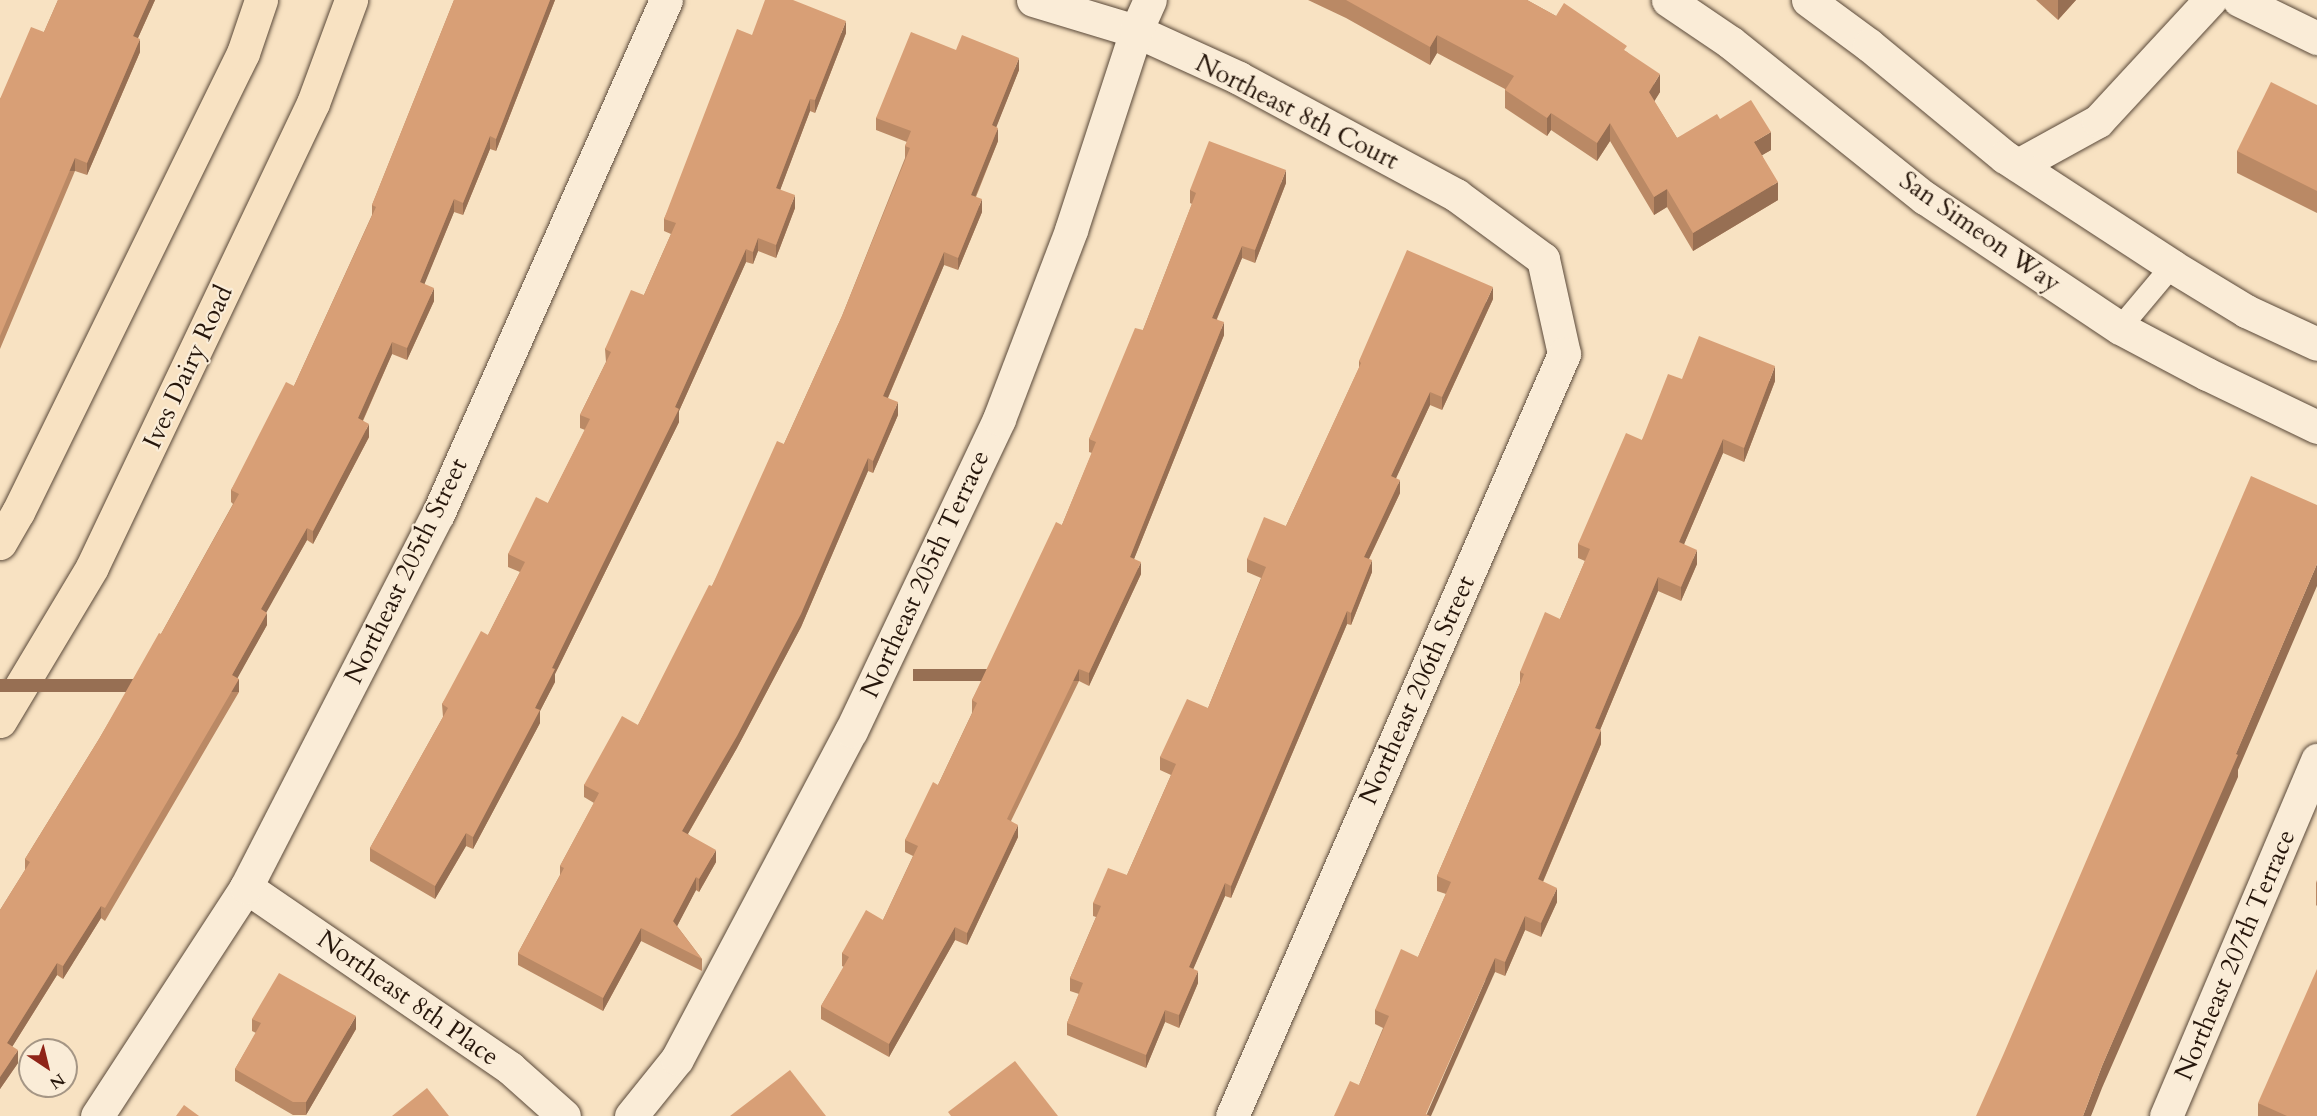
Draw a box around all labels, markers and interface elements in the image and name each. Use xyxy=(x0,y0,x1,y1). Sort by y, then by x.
street label: Northeast 8th Court xyxy=(1190,47,1404,177)
street label: San Simeon Way xyxy=(1893,165,2067,299)
street label: Ives Dairy Road xyxy=(137,280,239,454)
street label: Northeast 205th Terrace xyxy=(854,445,996,703)
street label: Northeast 205th Street xyxy=(338,453,474,689)
street label: Northeast 206th Street xyxy=(1352,571,1482,809)
street label: Northeast 207th Terrace xyxy=(2168,825,2302,1085)
street label: Northeast 8th Place xyxy=(311,924,505,1072)
north arrow xyxy=(18,1038,78,1098)
text: N xyxy=(45,1068,69,1094)

